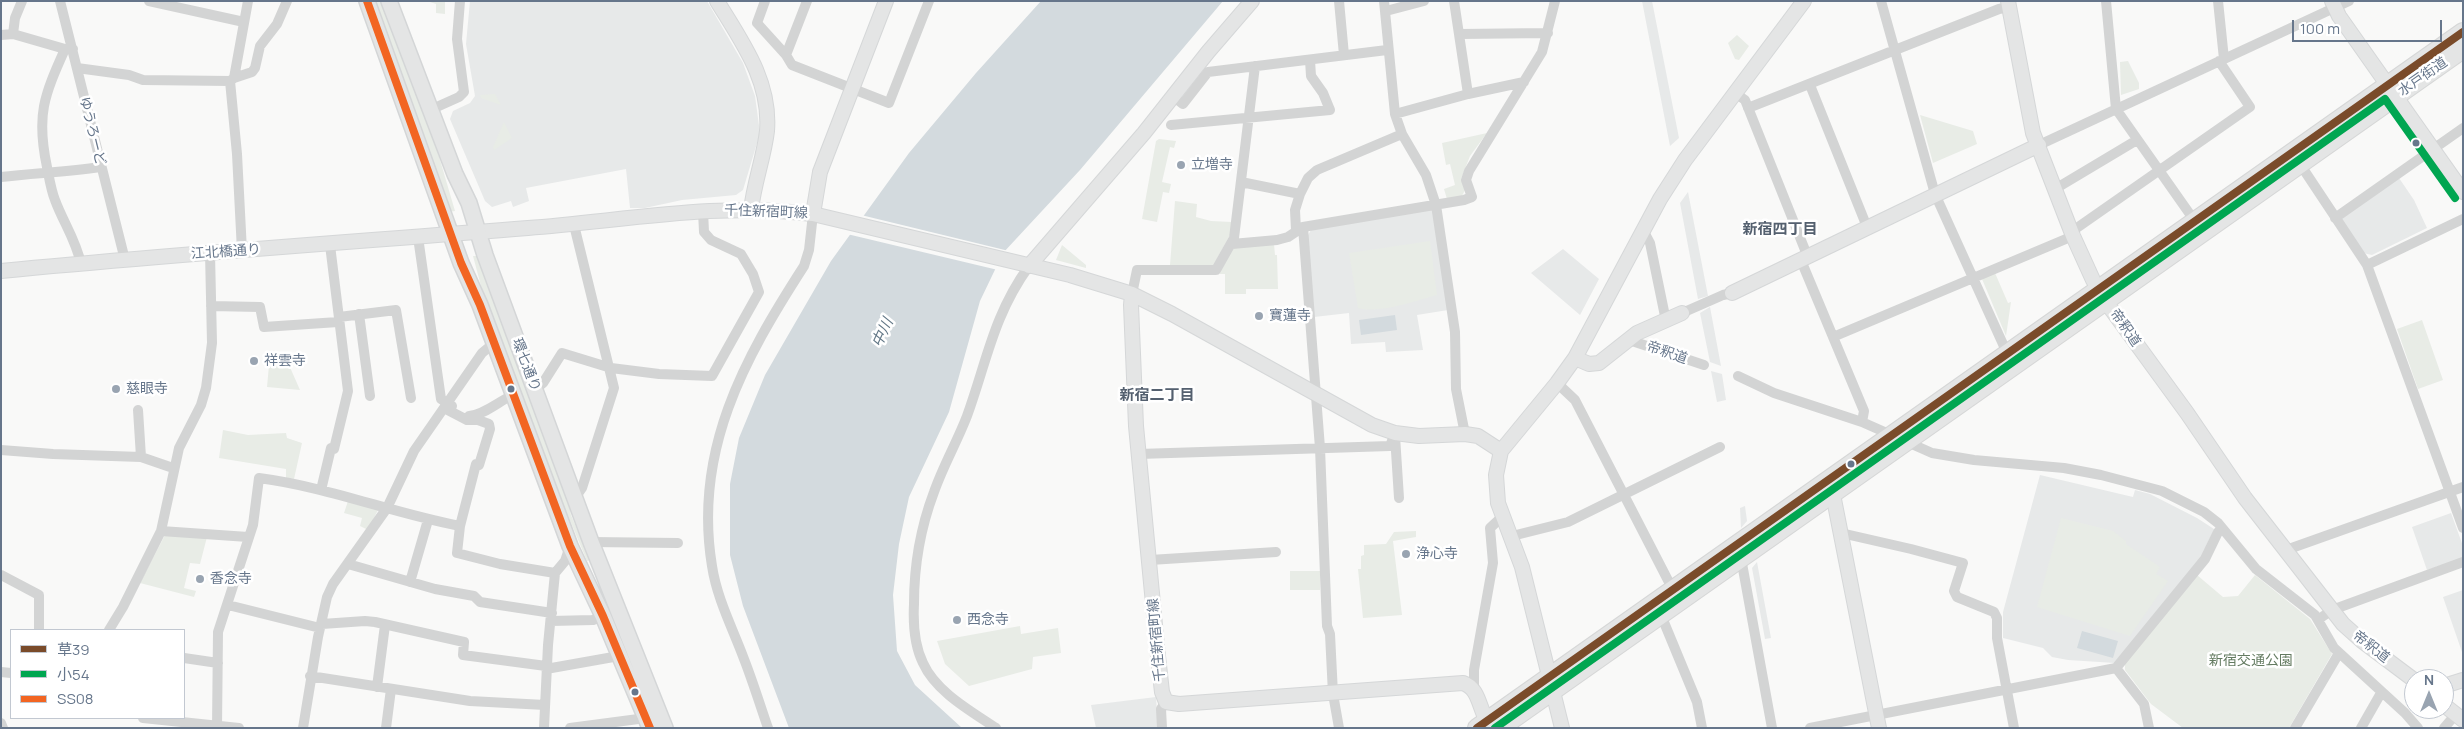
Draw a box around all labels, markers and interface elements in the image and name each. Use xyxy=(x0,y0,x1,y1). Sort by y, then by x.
scale bar xyxy=(2294,10,2444,42)
text: 100 m xyxy=(2300,18,2340,39)
street label: 水戸街道 xyxy=(2395,54,2451,100)
street label: ゆうろーど xyxy=(75,95,109,167)
unlabelled marker xyxy=(2411,138,2421,148)
place label: 立増寺 xyxy=(1191,157,1233,173)
marker: 立増寺 xyxy=(1175,159,1187,171)
street label: 千住新宿町線 xyxy=(724,202,808,222)
district label: 新宿四丁目 xyxy=(1743,221,1817,239)
street label: 江北橋通り xyxy=(190,241,262,263)
street label: 帝釈道 xyxy=(2106,306,2144,350)
place label: 寶蓮寺 xyxy=(1269,308,1311,324)
marker: 寶蓮寺 xyxy=(1253,310,1265,322)
water label: 中川 xyxy=(869,316,897,350)
street label: 環七通り xyxy=(508,336,544,394)
street label: 帝釈道 xyxy=(1644,338,1690,368)
place label: 祥雲寺 xyxy=(264,353,306,369)
marker: 祥雲寺 xyxy=(248,355,260,367)
place label: 慈眼寺 xyxy=(126,381,168,397)
marker: 慈眼寺 xyxy=(110,383,122,395)
unlabelled marker xyxy=(506,384,516,394)
district label: 新宿二丁目 xyxy=(1120,387,1194,405)
unlabelled marker xyxy=(1846,459,1856,469)
place label: 浄心寺 xyxy=(1416,546,1458,562)
marker: 浄心寺 xyxy=(1400,548,1412,560)
place label: 香念寺 xyxy=(210,571,252,587)
marker: 香念寺 xyxy=(194,573,206,585)
street label: 千住新宿町線 xyxy=(1145,597,1169,683)
place label: 西念寺 xyxy=(967,612,1009,628)
marker: 西念寺 xyxy=(951,614,963,626)
street label: 帝釈道 xyxy=(2349,627,2393,667)
legend xyxy=(10,629,185,719)
text: 草39 xyxy=(57,639,90,660)
park label: 新宿交通公園 xyxy=(2209,653,2293,669)
text: 小54 xyxy=(57,664,90,685)
north arrow xyxy=(2404,669,2454,719)
text: N xyxy=(2424,670,2434,689)
unlabelled marker xyxy=(630,687,640,697)
text: SS08 xyxy=(57,688,94,709)

